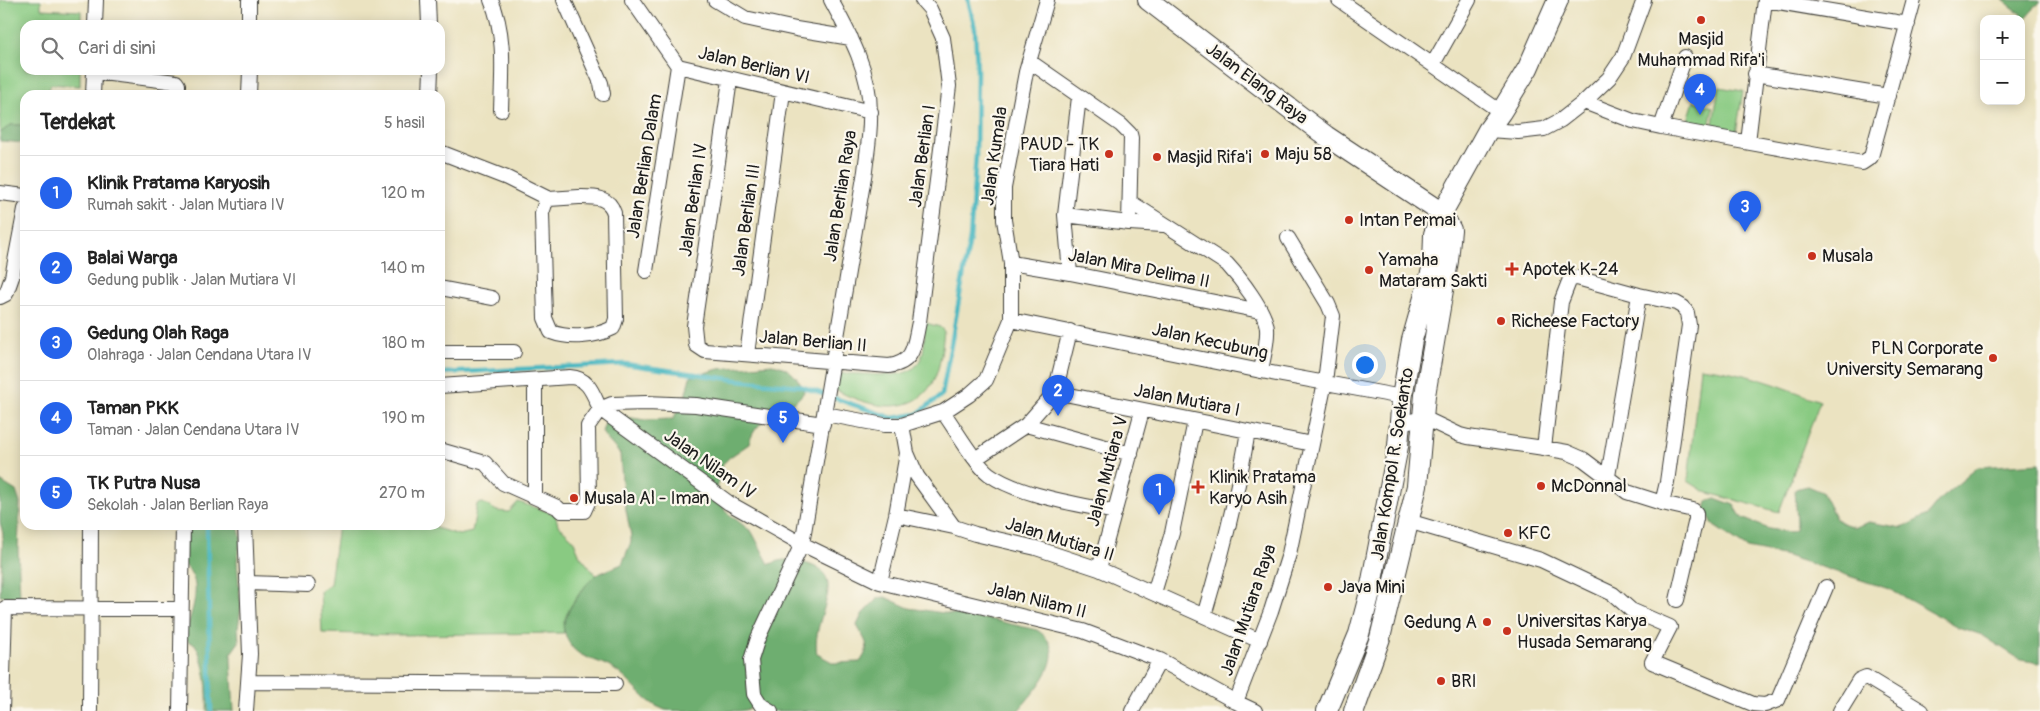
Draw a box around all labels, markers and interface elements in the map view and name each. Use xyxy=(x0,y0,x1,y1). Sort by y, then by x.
marker: Masjid Muhammad Rifa'i xyxy=(1695,14,1707,26)
map controls xyxy=(1980,15,2025,105)
button: + xyxy=(1980,15,2025,60)
search box xyxy=(20,20,445,75)
place label: Masjid Muhammad Rifa'i xyxy=(1637,28,1765,72)
icon: search xyxy=(38,34,66,62)
text: Cari di sini xyxy=(78,36,155,60)
street label: Jalan Elang Raya xyxy=(1201,37,1313,129)
street label: Jalan Berlian VI xyxy=(696,41,812,90)
button: − xyxy=(1980,60,2025,105)
pin: 4 xyxy=(1684,74,1716,115)
street label: Jalan Berlian Dalam xyxy=(622,92,667,240)
street label: Jalan Berlian I xyxy=(904,103,941,209)
street label: Jalan Kumala xyxy=(976,105,1013,207)
text: Terdekat xyxy=(40,109,115,136)
text: 5 hasil xyxy=(384,113,425,133)
street label: Jalan Berlian Raya xyxy=(819,129,862,264)
place label: PAUD - TK Tiara Hati xyxy=(1020,133,1099,177)
street label: Jalan Berlian IV xyxy=(674,142,713,258)
place label: Maju 58 xyxy=(1275,143,1332,166)
place label: Masjid Rifa'i xyxy=(1167,146,1252,169)
marker: PAUD - TK Tiara Hati xyxy=(1103,148,1115,160)
marker: Maju 58 xyxy=(1259,148,1271,160)
marker: Masjid Rifa'i xyxy=(1151,151,1163,163)
street label: Jalan Berlian III xyxy=(727,162,766,278)
text: Klinik Pratama Karyosih xyxy=(87,171,270,195)
text: 1 xyxy=(53,183,59,203)
text: 120 m xyxy=(381,183,425,203)
pin: 3 xyxy=(1729,191,1761,232)
text: Rumah sakit · Jalan Mutiara IV xyxy=(87,195,285,215)
place label: Intan Permai xyxy=(1359,209,1456,232)
marker: Intan Permai xyxy=(1343,214,1355,226)
street label: Jalan Mira Delima II xyxy=(1066,243,1212,293)
place label: Musala xyxy=(1822,245,1873,268)
text: Balai Warga xyxy=(87,246,178,270)
place label: Yamaha Mataram Sakti xyxy=(1378,249,1487,293)
marker: Musala xyxy=(1806,250,1818,262)
text: 2 xyxy=(52,258,60,278)
text: 140 m xyxy=(381,258,425,278)
place label: Apotek K-24 xyxy=(1522,258,1619,281)
marker: Apotek K-24 xyxy=(1506,263,1518,275)
marker: Yamaha Mataram Sakti xyxy=(1363,264,1375,276)
text: Gedung publik · Jalan Mutiara VI xyxy=(87,270,296,290)
place label: Richeese Factory xyxy=(1511,310,1639,333)
marker: Richeese Factory xyxy=(1495,315,1507,327)
street label: Jalan Kecubung xyxy=(1150,318,1270,365)
text: Gedung Olah Raga xyxy=(87,321,229,345)
street label: Jalan Berlian II xyxy=(758,325,868,358)
text: 3 xyxy=(52,333,60,353)
text: 180 m xyxy=(382,333,425,353)
place label: PLN Corporate University Semarang xyxy=(1827,337,1983,381)
text: Olahraga · Jalan Cendana Utara IV xyxy=(87,345,312,365)
your location xyxy=(1352,352,1378,378)
marker: PLN Corporate University Semarang xyxy=(1987,352,1999,364)
street label: Jalan Kompol R. Soekanto xyxy=(1366,366,1419,562)
pin: 2 xyxy=(1042,375,1074,416)
street label: Jalan Mutiara I xyxy=(1132,379,1242,422)
text: Taman PKK xyxy=(87,396,179,420)
pin: 5 xyxy=(767,402,799,443)
text: 4 xyxy=(51,408,61,428)
text: 190 m xyxy=(382,408,425,428)
street label: Jalan Mutiara V xyxy=(1082,413,1133,529)
text: Taman · Jalan Cendana Utara IV xyxy=(87,420,300,440)
street label: Jalan Nilam IV xyxy=(659,424,760,505)
place label: Klinik Pratama Karyo Asih xyxy=(1209,466,1316,510)
text: TK Putra Nusa xyxy=(87,471,200,495)
pin: 1 xyxy=(1143,474,1175,515)
place label: McDonnal xyxy=(1551,475,1627,498)
marker: Klinik Pratama Karyo Asih xyxy=(1191,480,1205,494)
marker: McDonnal xyxy=(1535,480,1547,492)
text: 5 xyxy=(52,483,60,503)
text: 270 m xyxy=(379,483,425,503)
place label: Musala Al - Iman xyxy=(584,487,710,510)
marker: Musala Al - Iman xyxy=(568,492,580,504)
text: Sekolah · Jalan Berlian Raya xyxy=(87,495,269,515)
street label: Jalan Mutiara II xyxy=(1003,512,1117,567)
place label: KFC xyxy=(1518,522,1551,545)
marker: KFC xyxy=(1502,527,1514,539)
street label: Jalan Mutiara Raya xyxy=(1215,541,1282,679)
place label: Java Mini xyxy=(1338,576,1405,599)
street label: Jalan Nilam II xyxy=(985,577,1089,624)
marker: Java Mini xyxy=(1322,581,1334,593)
place label: Universitas Karya Husada Semarang xyxy=(1517,610,1652,654)
place label: Gedung A xyxy=(1403,611,1477,634)
marker: Gedung A xyxy=(1481,616,1493,628)
marker: Universitas Karya Husada Semarang xyxy=(1501,625,1513,637)
place label: BRI xyxy=(1451,670,1477,693)
marker: BRI xyxy=(1435,675,1447,687)

